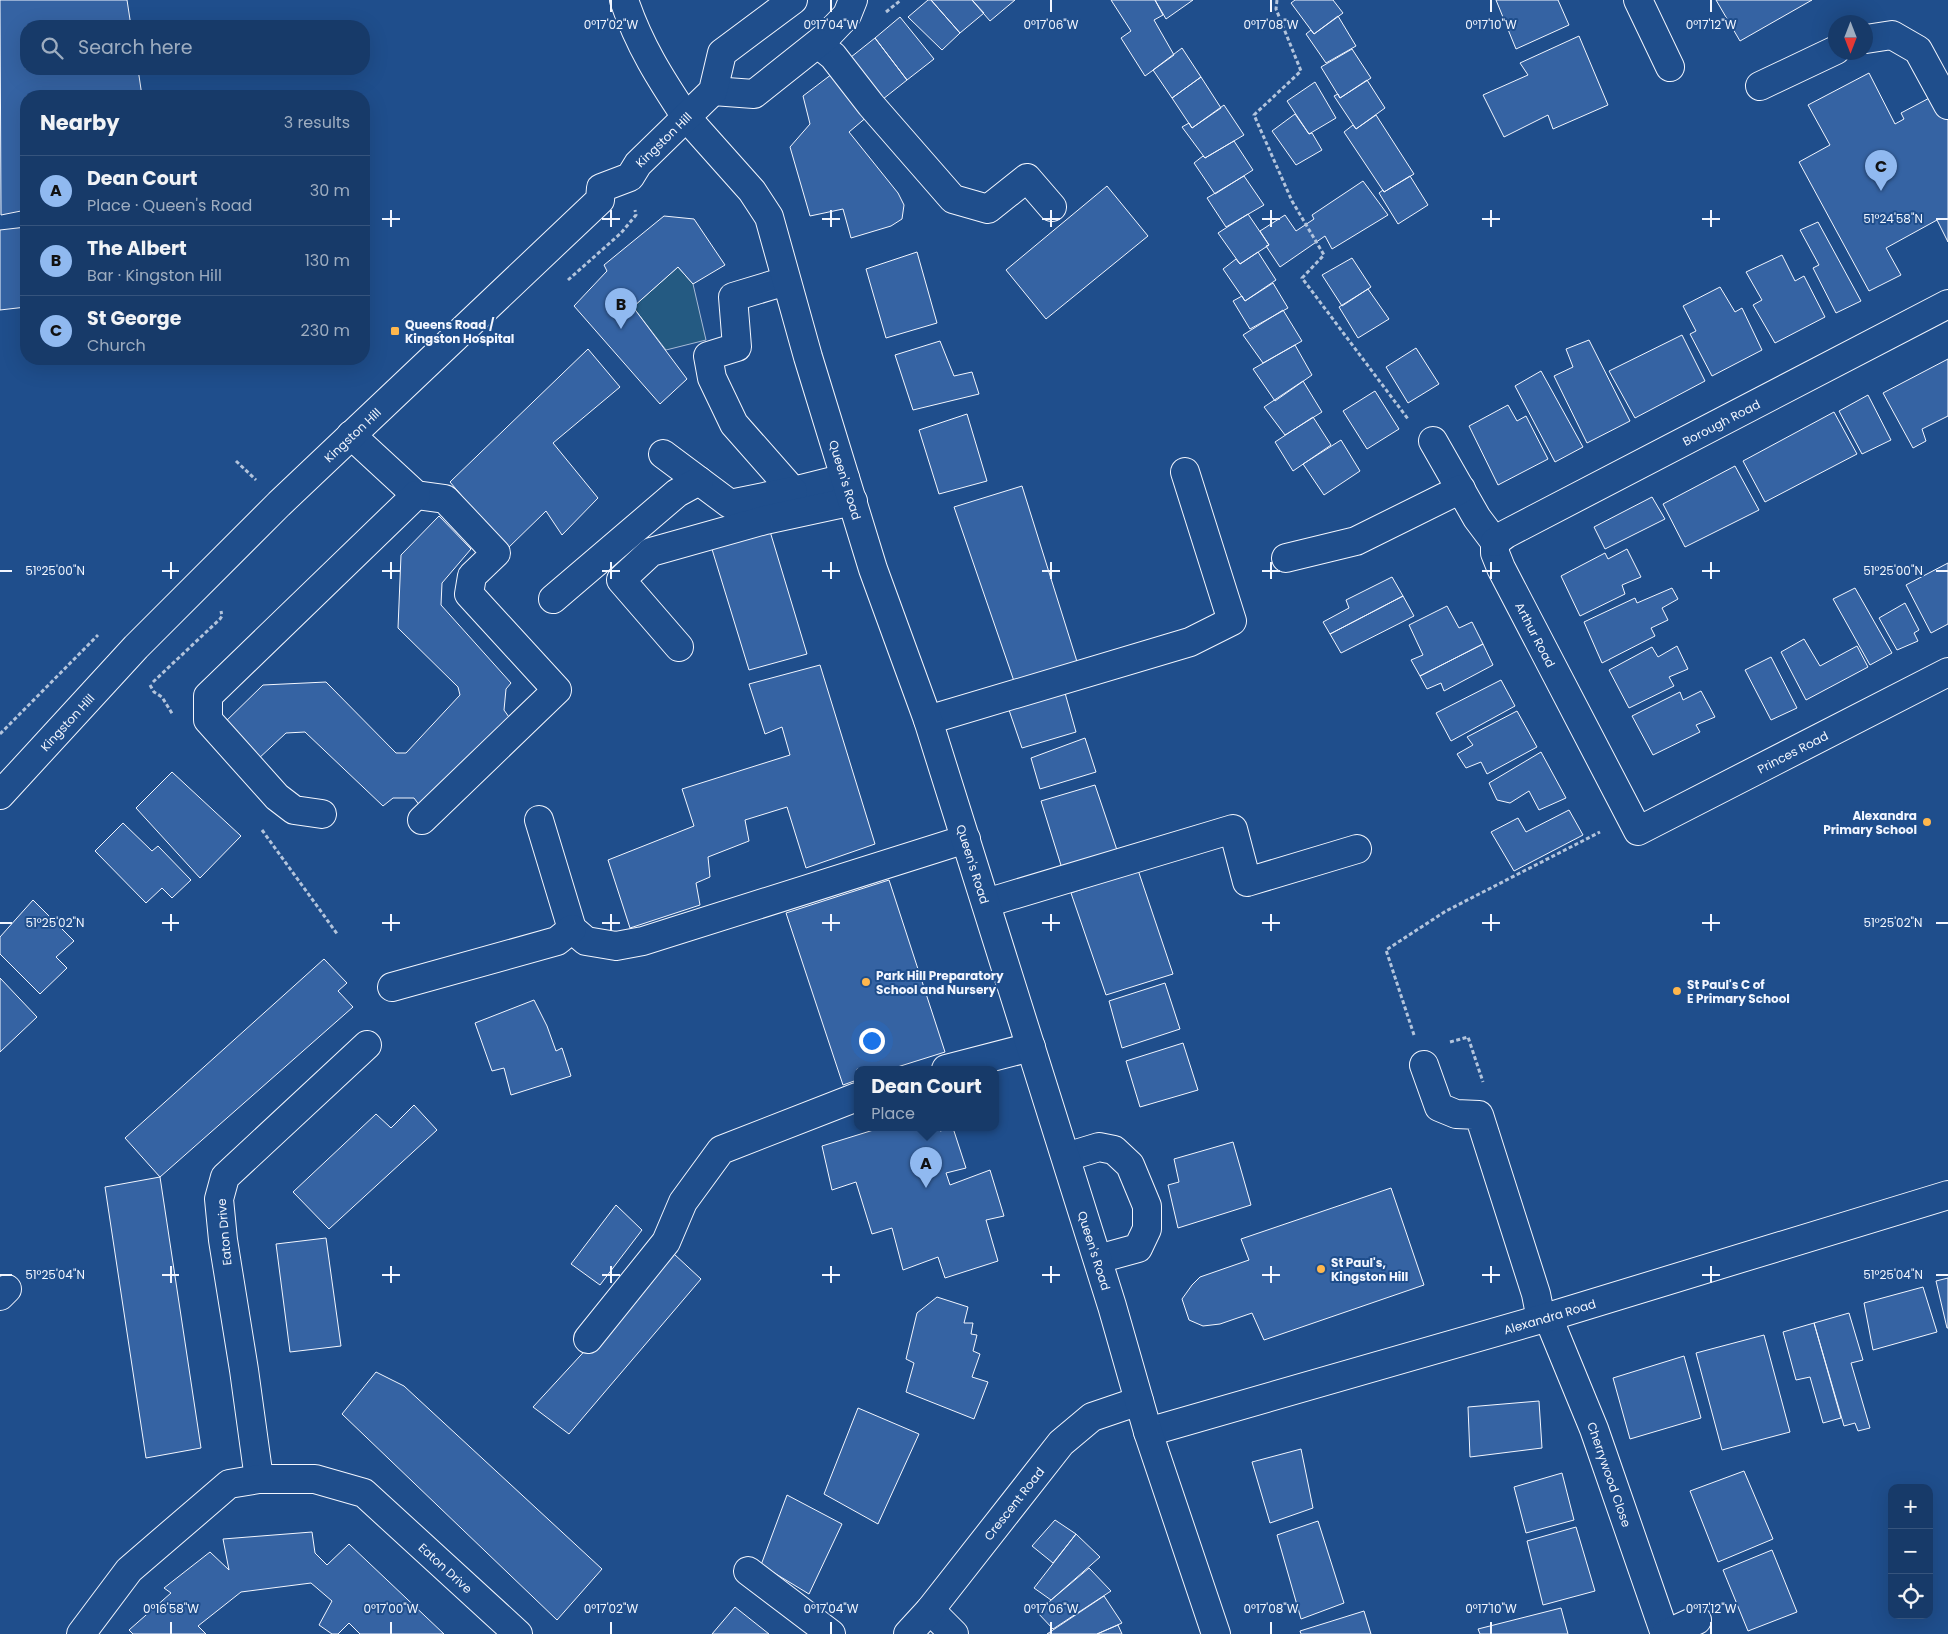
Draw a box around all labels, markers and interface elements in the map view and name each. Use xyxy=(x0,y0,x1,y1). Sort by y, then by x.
north arrow xyxy=(1828,15,1873,60)
text: 0°17'02"W xyxy=(584,16,638,33)
text: 0°17'04"W xyxy=(803,16,859,33)
text: 0°17'06"W xyxy=(1023,16,1079,33)
text: 0°17'08"W xyxy=(1243,16,1299,33)
text: 0°17'10"W xyxy=(1465,16,1517,33)
text: 0°17'12"W xyxy=(1686,16,1737,33)
search box xyxy=(20,20,370,75)
icon: search xyxy=(38,34,66,62)
text: Search here xyxy=(78,34,192,61)
text: Nearby xyxy=(40,108,120,137)
street label: Kingston Hill xyxy=(631,108,695,171)
text: 3 results xyxy=(284,111,350,134)
pin: C xyxy=(1865,150,1897,191)
text: Dean Court xyxy=(87,165,198,192)
text: A xyxy=(50,179,62,202)
text: 30 m xyxy=(310,179,350,202)
text: Place · Queen's Road xyxy=(87,194,252,217)
text: 51°24'58"N xyxy=(1863,210,1923,227)
text: The Albert xyxy=(87,235,187,262)
text: B xyxy=(51,249,61,272)
text: 130 m xyxy=(305,249,350,272)
text: Bar · Kingston Hill xyxy=(87,264,222,287)
pin: B xyxy=(605,288,637,329)
text: St George xyxy=(87,305,181,332)
place label: Queens Road / Kingston Hospital xyxy=(405,316,514,347)
text: C xyxy=(50,319,62,342)
text: 230 m xyxy=(301,319,350,342)
marker: Queens Road / Kingston Hospital xyxy=(389,325,401,337)
text: Church xyxy=(87,334,146,357)
street label: Borough Road xyxy=(1679,395,1763,449)
street label: Kingston Hill xyxy=(320,404,384,466)
street label: Queen's Road xyxy=(825,438,866,522)
text: 51°25'00"N xyxy=(25,562,85,579)
text: 51°25'00"N xyxy=(1863,562,1923,579)
street label: Arthur Road xyxy=(1512,599,1560,670)
street label: Kingston Hill xyxy=(36,690,98,755)
street label: Princes Road xyxy=(1754,727,1831,777)
place label: Alexandra Primary School xyxy=(1823,807,1917,838)
marker: Alexandra Primary School xyxy=(1921,816,1933,828)
street label: Queen's Road xyxy=(953,822,994,906)
text: 51°25'02"N xyxy=(25,914,85,931)
text: 51°25'02"N xyxy=(1863,914,1923,931)
place label: Park Hill Preparatory School and Nursery xyxy=(876,967,1004,998)
marker: Park Hill Preparatory School and Nursery xyxy=(860,976,872,988)
place label: St Paul's C of E Primary School xyxy=(1687,976,1790,1007)
marker: St Paul's C of E Primary School xyxy=(1671,985,1683,997)
your location xyxy=(859,1028,885,1054)
popup xyxy=(854,1066,999,1131)
text: Dean Court xyxy=(871,1073,982,1100)
text: Place xyxy=(871,1102,915,1125)
pin: A xyxy=(910,1147,942,1188)
street label: Eaton Drive xyxy=(213,1198,235,1266)
street label: Queen's Road xyxy=(1074,1209,1115,1292)
place label: St Paul's, Kingston Hill xyxy=(1331,1254,1408,1285)
marker: St Paul's, Kingston Hill xyxy=(1315,1263,1327,1275)
text: 51°25'04"N xyxy=(25,1266,85,1283)
text: 51°25'04"N xyxy=(1863,1266,1923,1283)
street label: Alexandra Road xyxy=(1502,1294,1598,1338)
street label: Cherrywood Close xyxy=(1583,1419,1636,1529)
street label: Crescent Road xyxy=(980,1463,1048,1544)
map controls xyxy=(1888,1484,1933,1619)
button: + xyxy=(1888,1484,1933,1529)
button: − xyxy=(1888,1529,1933,1574)
street label: Eaton Drive xyxy=(415,1539,476,1597)
button: locate xyxy=(1888,1574,1933,1619)
text: 0°16'58"W xyxy=(143,1600,199,1617)
text: 0°17'00"W xyxy=(363,1600,419,1617)
text: 0°17'02"W xyxy=(584,1600,638,1617)
text: 0°17'04"W xyxy=(803,1600,859,1617)
text: 0°17'06"W xyxy=(1023,1600,1079,1617)
text: 0°17'08"W xyxy=(1243,1600,1299,1617)
text: 0°17'10"W xyxy=(1465,1600,1517,1617)
text: 0°17'12"W xyxy=(1686,1600,1737,1617)

